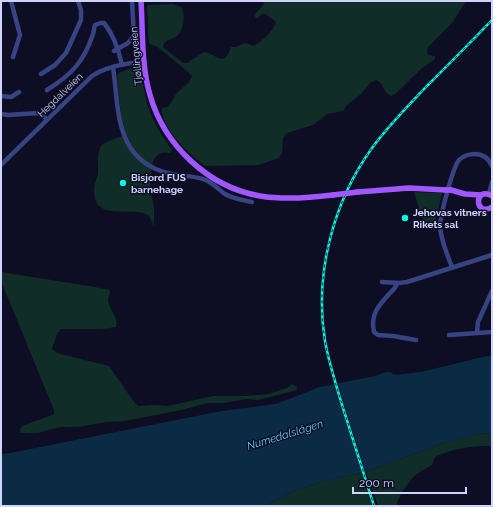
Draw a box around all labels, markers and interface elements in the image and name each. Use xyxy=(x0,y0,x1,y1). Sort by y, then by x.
street label: Tjøllingveien xyxy=(128,26,144,86)
street label: Hegdalveien xyxy=(35,71,85,119)
place label: Bisjord FUS barnehage xyxy=(131,172,186,195)
marker: Bisjord FUS barnehage xyxy=(118,178,128,188)
place label: Jehovas vitners Rikets sal xyxy=(413,207,487,230)
marker: Jehovas vitners Rikets sal xyxy=(400,213,410,223)
water label: Numedalslågen xyxy=(245,417,325,453)
scale bar xyxy=(353,469,466,495)
text: 200 m xyxy=(359,476,394,490)

